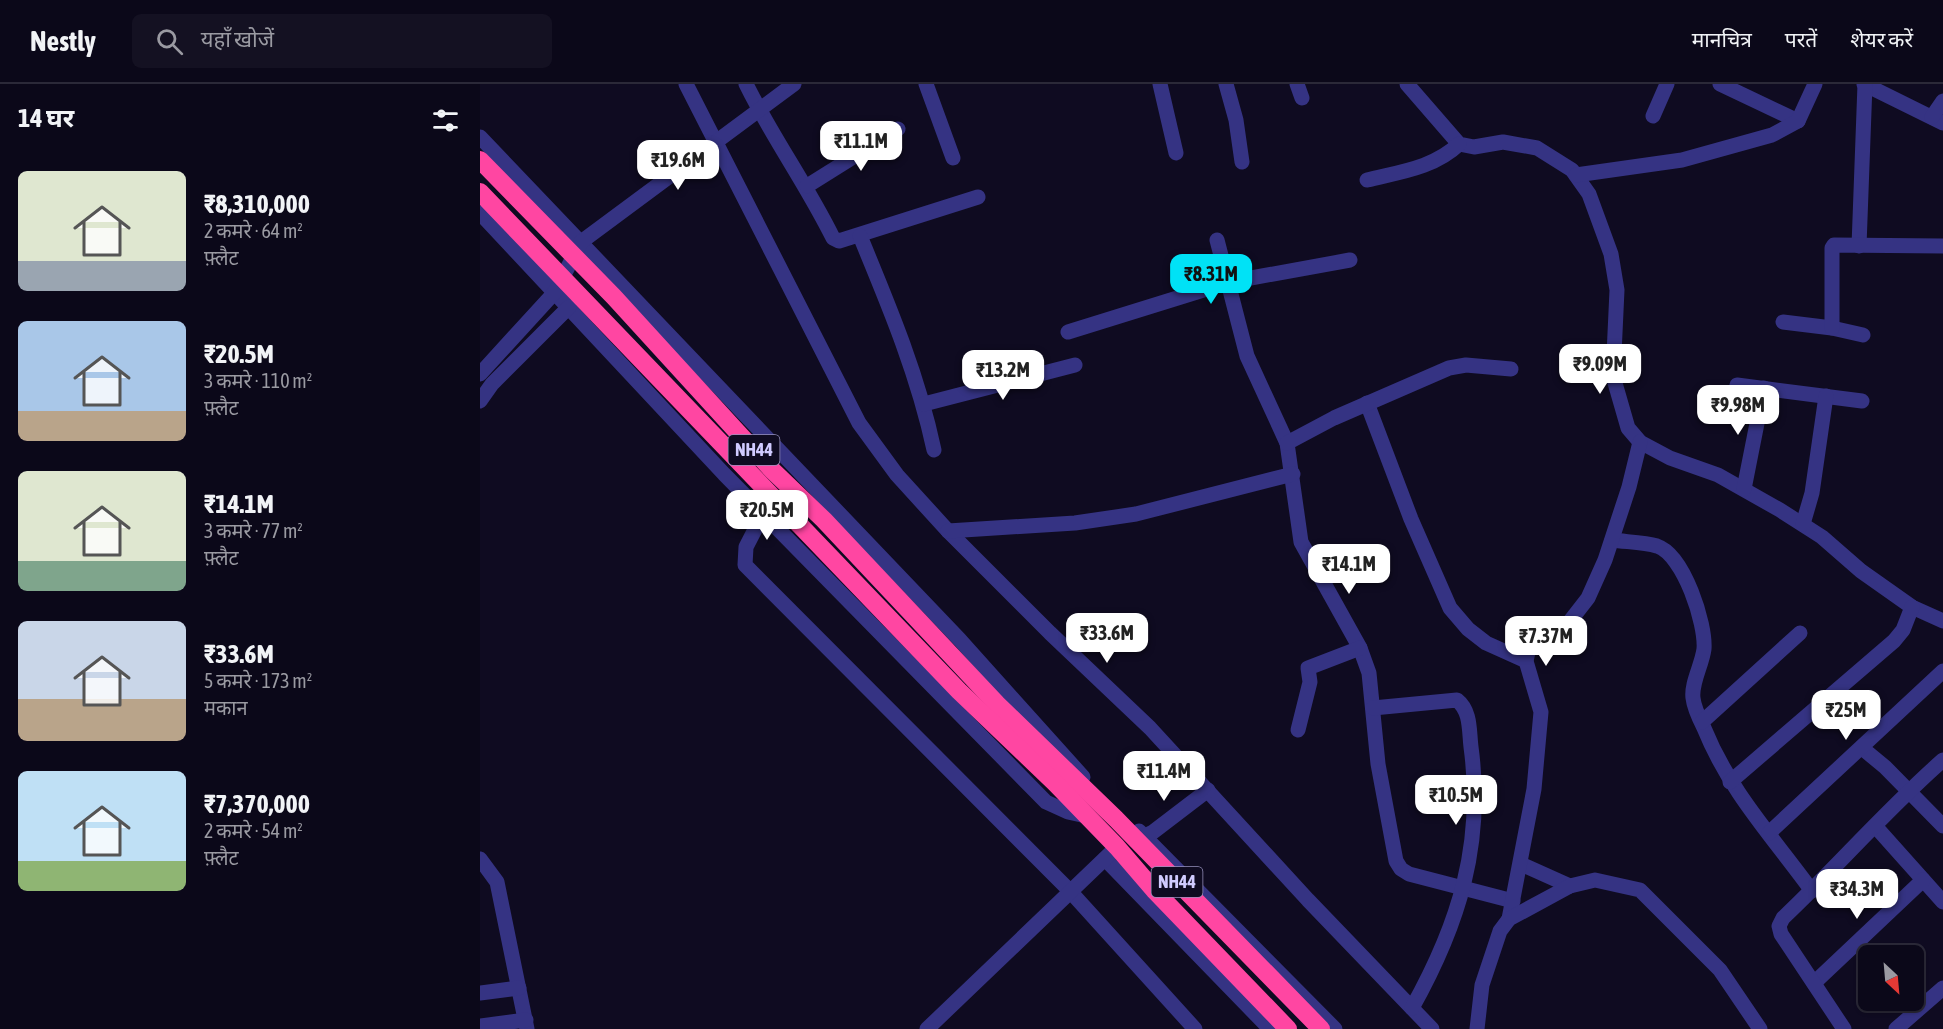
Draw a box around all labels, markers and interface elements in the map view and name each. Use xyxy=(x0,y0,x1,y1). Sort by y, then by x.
search box xyxy=(132,14,552,68)
text: Nestly xyxy=(30,25,96,57)
icon: search xyxy=(153,25,186,58)
text: यहाँ खोजें xyxy=(201,26,274,52)
text: मानचित्र xyxy=(1692,27,1752,51)
text: परतें xyxy=(1785,27,1817,51)
text: शेयर करें xyxy=(1850,27,1913,51)
text: 14 घर xyxy=(18,103,74,133)
icon: filters xyxy=(429,104,462,137)
pin: ₹11.1M xyxy=(812,121,910,172)
text: ₹11.1M xyxy=(834,129,888,152)
pin: ₹19.6M xyxy=(629,140,727,191)
text: ₹19.6M xyxy=(651,148,705,171)
text: ₹8,310,000 xyxy=(204,189,310,219)
icon: home xyxy=(66,195,138,267)
text: 2 कमरे · 64 m² xyxy=(204,219,303,242)
text: फ़्लैट xyxy=(204,246,239,269)
pin: ₹8.31M xyxy=(1162,254,1260,305)
text: ₹8.31M xyxy=(1184,262,1238,285)
text: ₹20.5M xyxy=(204,339,274,369)
pin: ₹9.09M xyxy=(1551,344,1649,395)
icon: home xyxy=(66,345,138,417)
pin: ₹13.2M xyxy=(954,350,1052,401)
text: ₹9.09M xyxy=(1573,352,1627,375)
text: ₹13.2M xyxy=(976,358,1030,381)
text: 3 कमरे · 110 m² xyxy=(204,369,312,392)
pin: ₹9.98M xyxy=(1689,385,1787,436)
text: ₹9.98M xyxy=(1711,393,1765,416)
text: फ़्लैट xyxy=(204,396,239,419)
road number: NH44 xyxy=(728,435,780,465)
text: ₹14.1M xyxy=(204,489,274,519)
pin: ₹20.5M xyxy=(718,490,816,541)
icon: home xyxy=(66,495,138,567)
text: ₹20.5M xyxy=(740,498,794,521)
text: 3 कमरे · 77 m² xyxy=(204,519,303,542)
pin: ₹14.1M xyxy=(1300,544,1398,595)
text: फ़्लैट xyxy=(204,546,239,569)
text: ₹14.1M xyxy=(1322,552,1376,575)
pin: ₹33.6M xyxy=(1058,613,1156,664)
pin: ₹7.37M xyxy=(1497,616,1595,667)
text: ₹33.6M xyxy=(1080,621,1134,644)
text: ₹7.37M xyxy=(1519,624,1573,647)
text: ₹33.6M xyxy=(204,639,274,669)
icon: home xyxy=(66,645,138,717)
text: 5 कमरे · 173 m² xyxy=(204,669,312,692)
pin: ₹25M xyxy=(1810,690,1882,741)
text: मकान xyxy=(204,696,248,719)
text: ₹25M xyxy=(1826,698,1866,721)
pin: ₹11.4M xyxy=(1115,751,1213,802)
text: ₹11.4M xyxy=(1137,759,1191,782)
pin: ₹10.5M xyxy=(1407,775,1505,826)
text: ₹10.5M xyxy=(1429,783,1483,806)
text: ₹7,370,000 xyxy=(204,789,310,819)
icon: home xyxy=(66,795,138,867)
text: 2 कमरे · 54 m² xyxy=(204,819,303,842)
text: फ़्लैट xyxy=(204,846,239,869)
road number: NH44 xyxy=(1152,867,1202,897)
pin: ₹34.3M xyxy=(1808,869,1906,920)
text: ₹34.3M xyxy=(1830,877,1884,900)
north arrow xyxy=(1858,945,1924,1011)
map controls xyxy=(1858,945,1924,1011)

